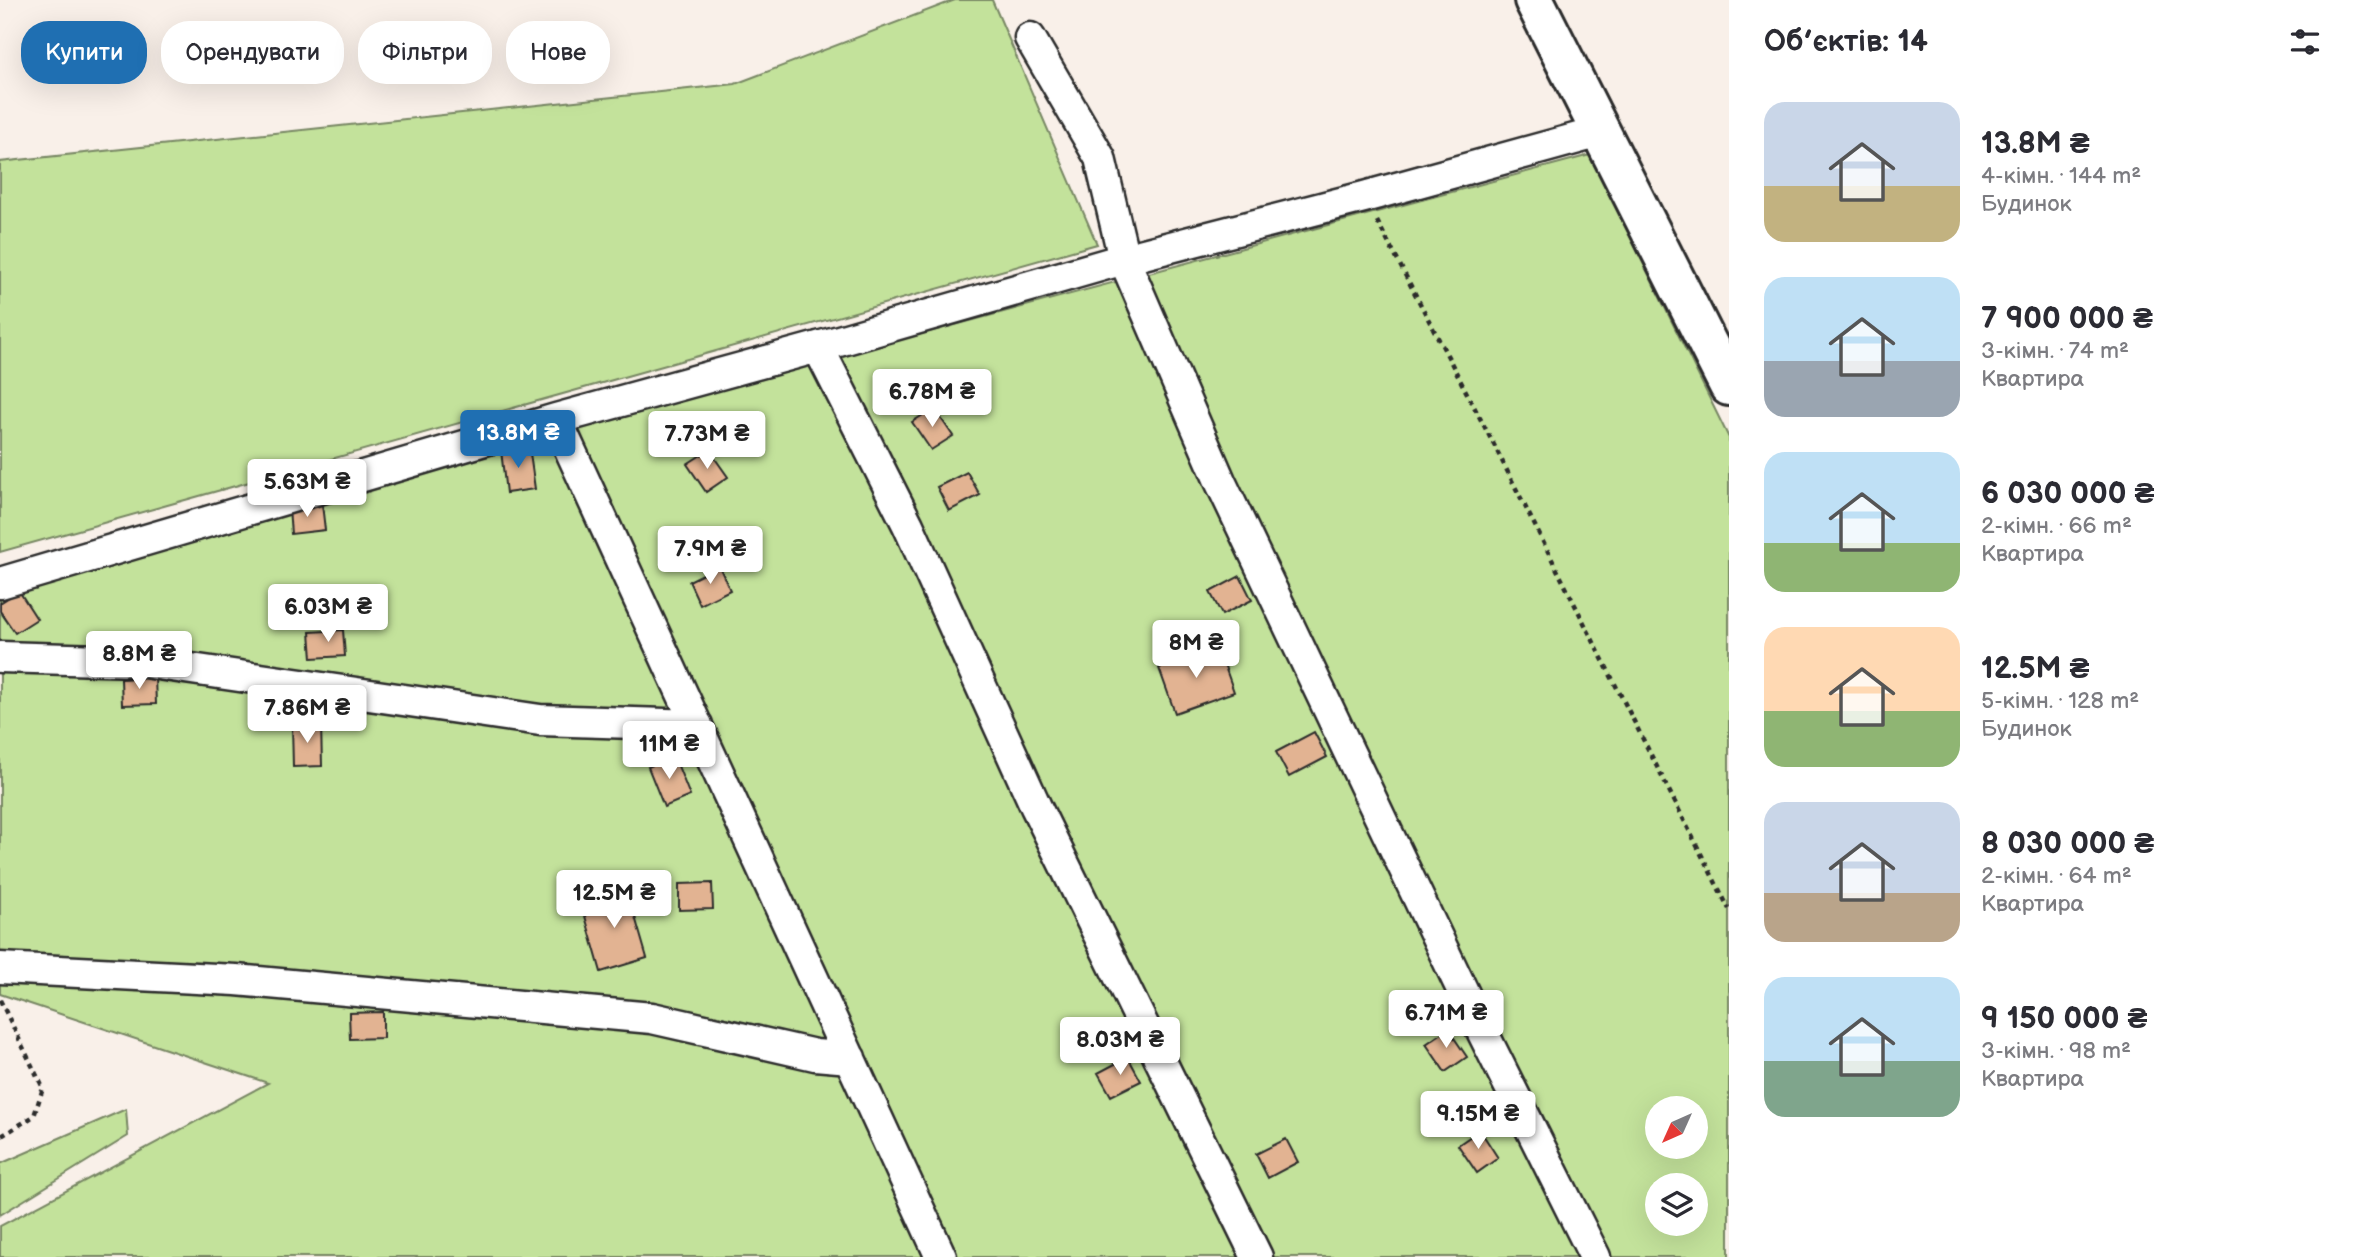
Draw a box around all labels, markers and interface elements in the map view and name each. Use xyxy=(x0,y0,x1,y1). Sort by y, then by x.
chip: Купити xyxy=(21,21,147,84)
chip: Орендувати xyxy=(161,21,344,84)
chip: Фільтри xyxy=(358,21,492,84)
chip: Нове xyxy=(506,21,610,84)
icon: filters xyxy=(2286,23,2324,61)
text: Об’єктів: 14 xyxy=(1764,24,1928,60)
text: 13.8M ₴ xyxy=(1981,126,2090,162)
icon: home xyxy=(1820,130,1904,214)
text: 4-кімн. · 144 m² xyxy=(1981,162,2141,190)
text: Будинок xyxy=(1981,190,2072,218)
text: 7 900 000 ₴ xyxy=(1981,301,2153,337)
icon: home xyxy=(1820,305,1904,389)
text: 3-кімн. · 74 m² xyxy=(1981,337,2129,365)
text: Квартира xyxy=(1981,365,2084,393)
pin: 6.78M ₴ xyxy=(867,370,997,429)
text: 6.78M ₴ xyxy=(889,378,975,406)
pin: 13.8M ₴ xyxy=(453,410,583,470)
pin: 7.73M ₴ xyxy=(642,412,772,471)
text: 13.8M ₴ xyxy=(476,419,560,447)
text: 7.73M ₴ xyxy=(664,420,750,448)
pin: 5.63M ₴ xyxy=(242,460,372,519)
text: 5.63M ₴ xyxy=(263,468,351,496)
text: 6 030 000 ₴ xyxy=(1981,476,2154,512)
icon: home xyxy=(1820,480,1904,564)
text: 2-кімн. · 66 m² xyxy=(1981,512,2132,540)
pin: 7.9M ₴ xyxy=(653,526,767,586)
text: 7.9M ₴ xyxy=(674,535,746,563)
text: Квартира xyxy=(1981,540,2084,568)
pin: 6.03M ₴ xyxy=(263,584,393,644)
text: 6.03M ₴ xyxy=(284,593,372,621)
pin: 8M ₴ xyxy=(1155,620,1237,680)
text: 8M ₴ xyxy=(1168,629,1224,657)
pin: 8.8M ₴ xyxy=(82,632,196,691)
text: 8.8M ₴ xyxy=(102,640,176,668)
text: 12.5M ₴ xyxy=(1981,651,2089,687)
icon: home xyxy=(1820,655,1904,739)
pin: 7.86M ₴ xyxy=(242,686,372,745)
text: 5-кімн. · 128 m² xyxy=(1981,687,2139,715)
text: 7.86M ₴ xyxy=(264,694,350,722)
text: Будинок xyxy=(1981,715,2072,743)
pin: 11M ₴ xyxy=(620,722,718,781)
text: 11M ₴ xyxy=(639,730,699,758)
text: 8 030 000 ₴ xyxy=(1981,826,2154,862)
icon: home xyxy=(1820,830,1904,914)
text: 2-кімн. · 64 m² xyxy=(1981,862,2132,890)
pin: 12.5M ₴ xyxy=(549,870,679,930)
text: 12.5M ₴ xyxy=(572,879,656,907)
text: Квартира xyxy=(1981,890,2084,918)
pin: 6.71M ₴ xyxy=(1381,990,1511,1050)
text: 6.71M ₴ xyxy=(1405,999,1487,1027)
text: 9 150 000 ₴ xyxy=(1981,1001,2148,1037)
icon: home xyxy=(1820,1005,1904,1089)
pin: 8.03M ₴ xyxy=(1055,1018,1185,1077)
text: 8.03M ₴ xyxy=(1076,1026,1164,1054)
text: 3-кімн. · 98 m² xyxy=(1981,1037,2131,1065)
text: Квартира xyxy=(1981,1065,2084,1093)
pin: 9.15M ₴ xyxy=(1413,1092,1543,1151)
north arrow xyxy=(1645,1096,1708,1158)
map controls xyxy=(1645,1096,1708,1236)
text: 9.15M ₴ xyxy=(1437,1100,1519,1128)
button: layers xyxy=(1645,1173,1708,1236)

